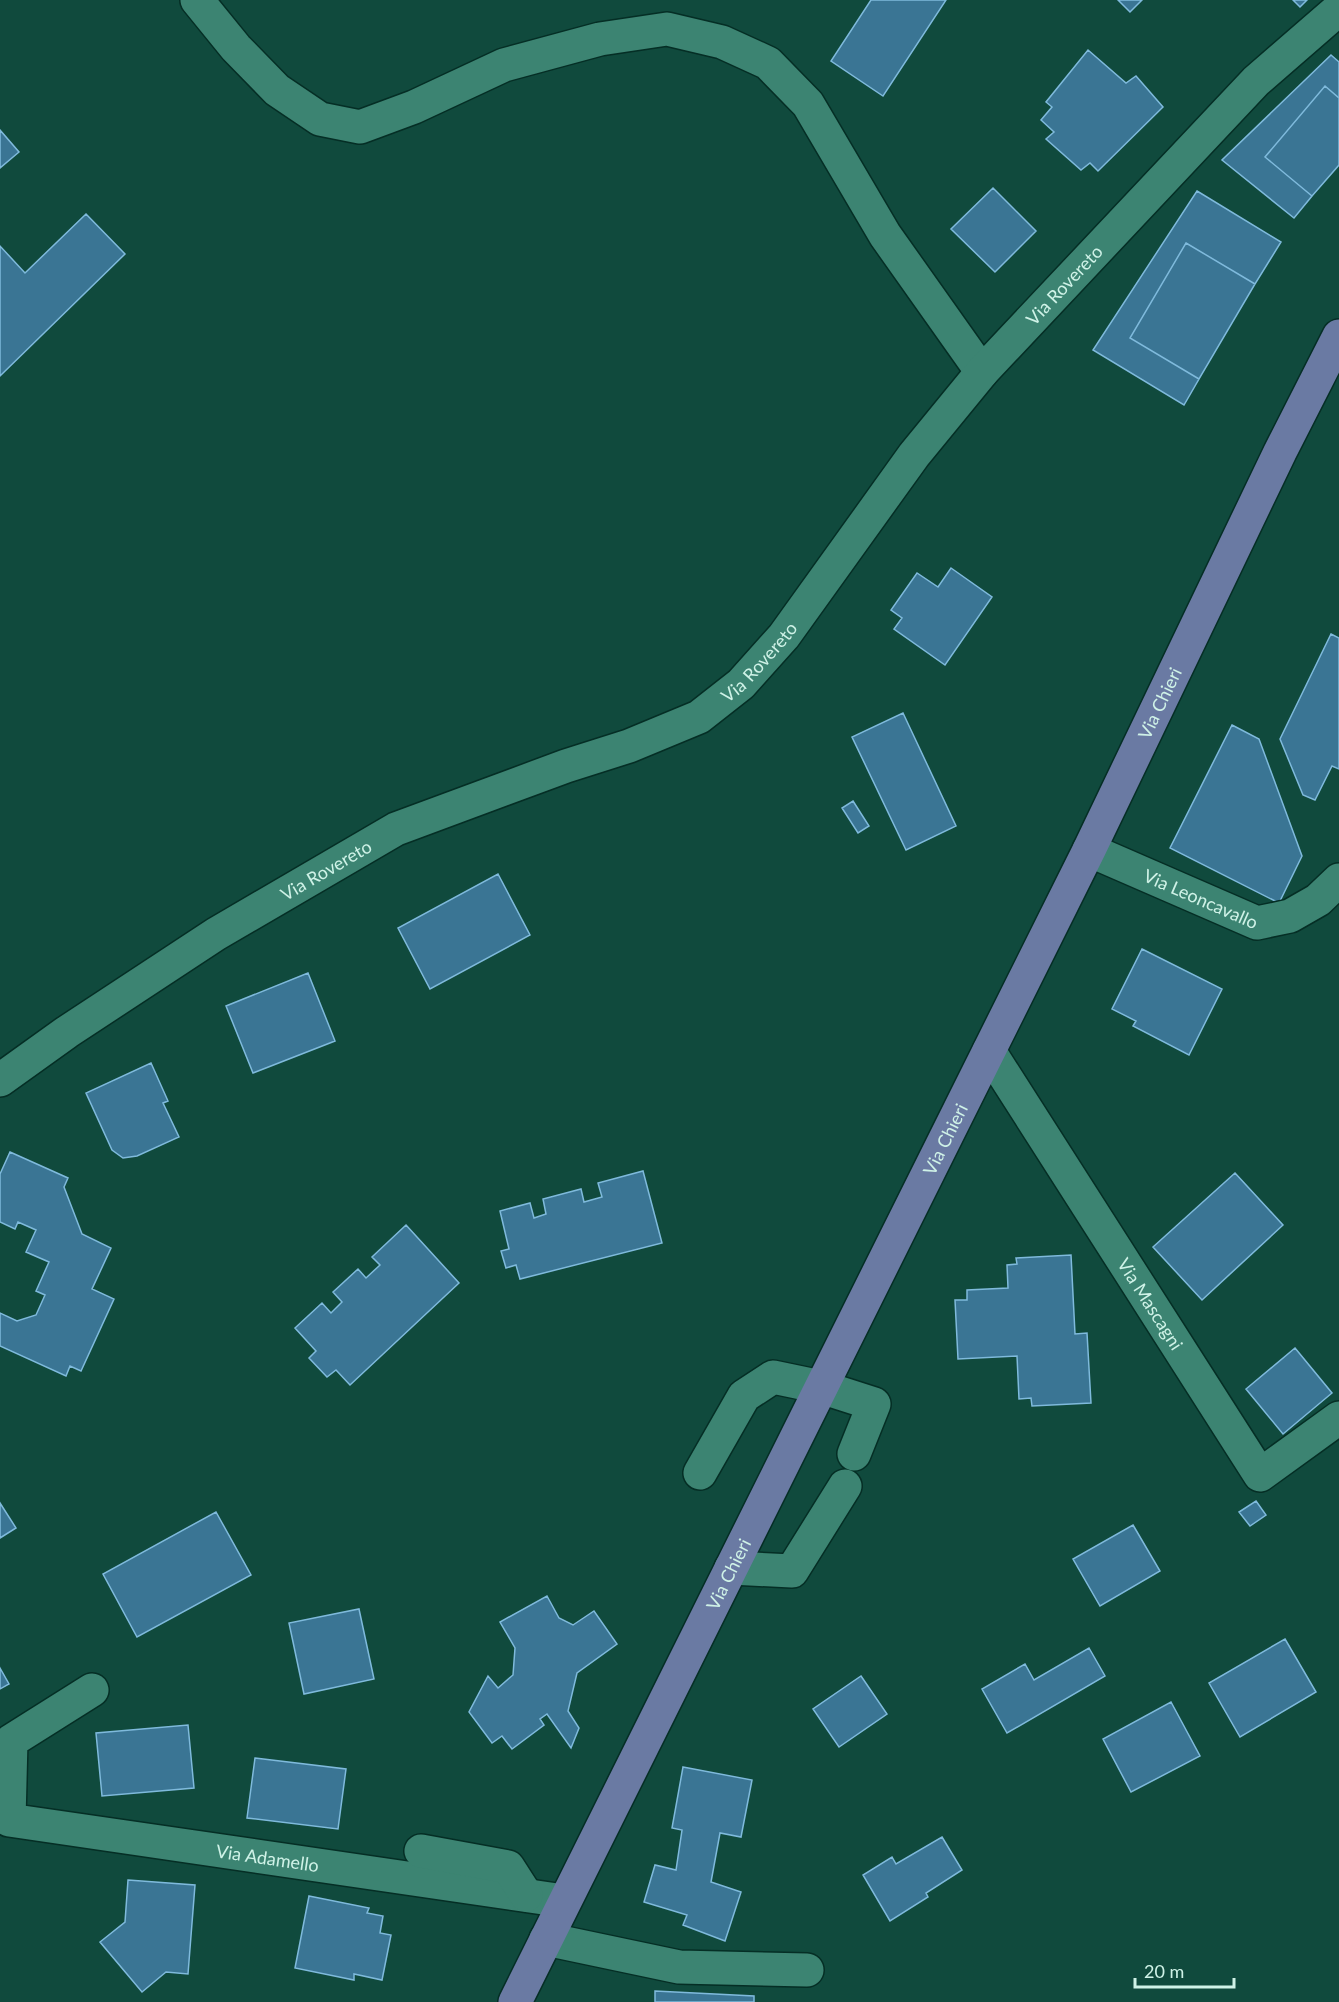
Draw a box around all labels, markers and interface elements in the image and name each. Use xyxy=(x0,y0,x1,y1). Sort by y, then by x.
street label: Via Rovereto xyxy=(1021,240,1107,329)
street label: Via Rovereto xyxy=(716,618,801,707)
street label: Via Chieri xyxy=(1133,664,1186,743)
street label: Via Rovereto xyxy=(276,835,375,905)
street label: Via Leoncavallo xyxy=(1140,864,1261,933)
street label: Via Chieri xyxy=(918,1100,972,1178)
street label: Via Mascagni xyxy=(1113,1254,1188,1354)
street label: Via Chieri xyxy=(701,1535,755,1613)
street label: Via Adamello xyxy=(215,1839,320,1876)
scale bar xyxy=(1135,1951,1234,1989)
text: 20 m xyxy=(1144,1960,1184,1982)

